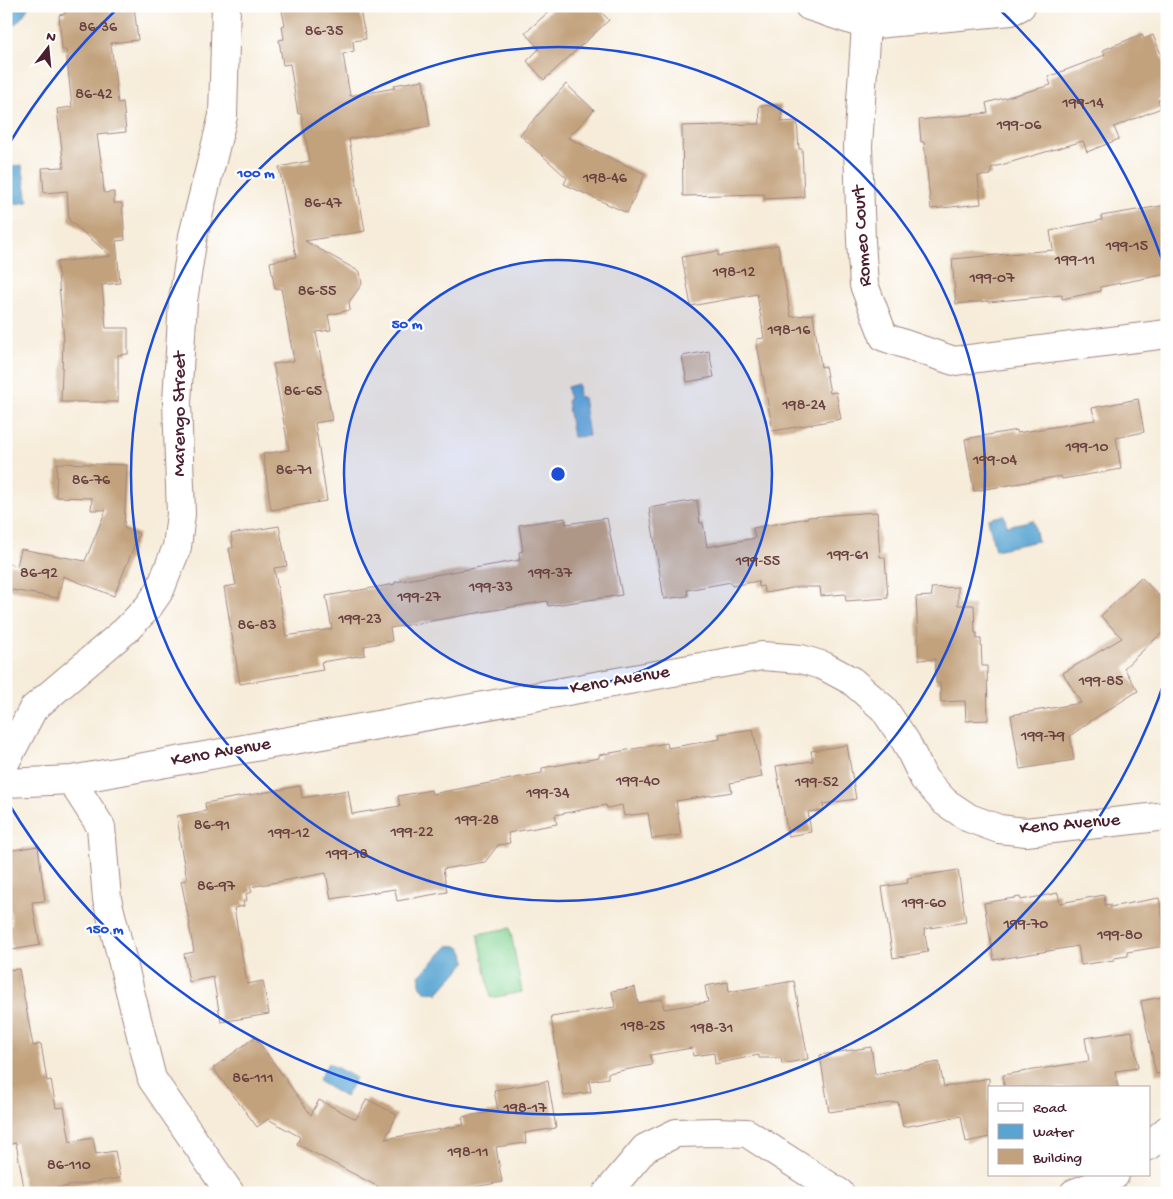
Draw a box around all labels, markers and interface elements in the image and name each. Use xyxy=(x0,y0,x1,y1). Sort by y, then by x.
house number: 86-36 xyxy=(79,19,118,38)
north arrow xyxy=(22,22,72,72)
house number: 86-35 xyxy=(305,23,343,42)
text: N xyxy=(44,28,58,47)
house number: 86-42 xyxy=(75,86,113,105)
house number: 199-14 xyxy=(1061,95,1104,114)
house number: 199-06 xyxy=(996,117,1042,136)
text: 100 m xyxy=(236,165,275,183)
house number: 198-46 xyxy=(582,170,628,189)
street label: Romeo Court xyxy=(848,183,878,287)
house number: 86-47 xyxy=(304,195,343,214)
house number: 199-15 xyxy=(1105,238,1148,257)
house number: 199-11 xyxy=(1054,252,1095,271)
house number: 198-12 xyxy=(712,264,755,283)
house number: 199-07 xyxy=(969,270,1015,289)
house number: 86-55 xyxy=(298,283,336,302)
text: 50 m xyxy=(392,316,423,334)
house number: 198-16 xyxy=(767,322,811,341)
street label: Marengo Street xyxy=(169,349,192,477)
house number: 86-65 xyxy=(284,383,322,402)
house number: 198-24 xyxy=(781,397,826,416)
house number: 199-10 xyxy=(1064,439,1109,458)
house number: 199-04 xyxy=(972,452,1018,471)
house number: 86-71 xyxy=(276,462,312,481)
centre of rings xyxy=(549,465,567,483)
house number: 86-76 xyxy=(72,472,111,491)
house number: 199-61 xyxy=(826,547,869,566)
house number: 199-55 xyxy=(735,553,780,572)
house number: 86-92 xyxy=(20,565,58,584)
house number: 199-37 xyxy=(527,565,573,584)
house number: 199-33 xyxy=(468,579,513,598)
house number: 199-27 xyxy=(396,589,442,608)
house number: 199-23 xyxy=(337,611,382,630)
house number: 86-83 xyxy=(238,617,276,636)
street label: Keno Avenue xyxy=(568,661,672,701)
house number: 199-85 xyxy=(1078,673,1123,692)
house number: 199-79 xyxy=(1020,728,1065,747)
street label: Keno Avenue xyxy=(169,733,273,773)
house number: 199-40 xyxy=(615,773,660,792)
house number: 199-52 xyxy=(794,774,839,793)
house number: 199-34 xyxy=(525,785,570,804)
street label: Keno Avenue xyxy=(1019,809,1121,841)
house number: 199-28 xyxy=(454,812,499,831)
house number: 86-91 xyxy=(194,817,230,836)
house number: 199-22 xyxy=(389,824,434,843)
house number: 199-12 xyxy=(267,825,310,844)
house number: 199-18 xyxy=(325,846,369,865)
house number: 86-97 xyxy=(197,878,236,897)
house number: 199-60 xyxy=(901,895,946,914)
house number: 199-70 xyxy=(1003,916,1048,935)
text: 150 m xyxy=(86,921,124,939)
house number: 199-80 xyxy=(1096,927,1143,946)
house number: 198-25 xyxy=(620,1018,665,1037)
house number: 198-31 xyxy=(689,1020,734,1039)
house number: 86-111 xyxy=(232,1070,274,1089)
legend xyxy=(988,1086,1150,1176)
house number: 198-17 xyxy=(502,1100,547,1119)
text: Road xyxy=(1033,1100,1067,1118)
text: Water xyxy=(1033,1124,1075,1142)
house number: 198-11 xyxy=(446,1144,489,1163)
text: Building xyxy=(1032,1150,1082,1168)
house number: 86-110 xyxy=(47,1157,91,1176)

